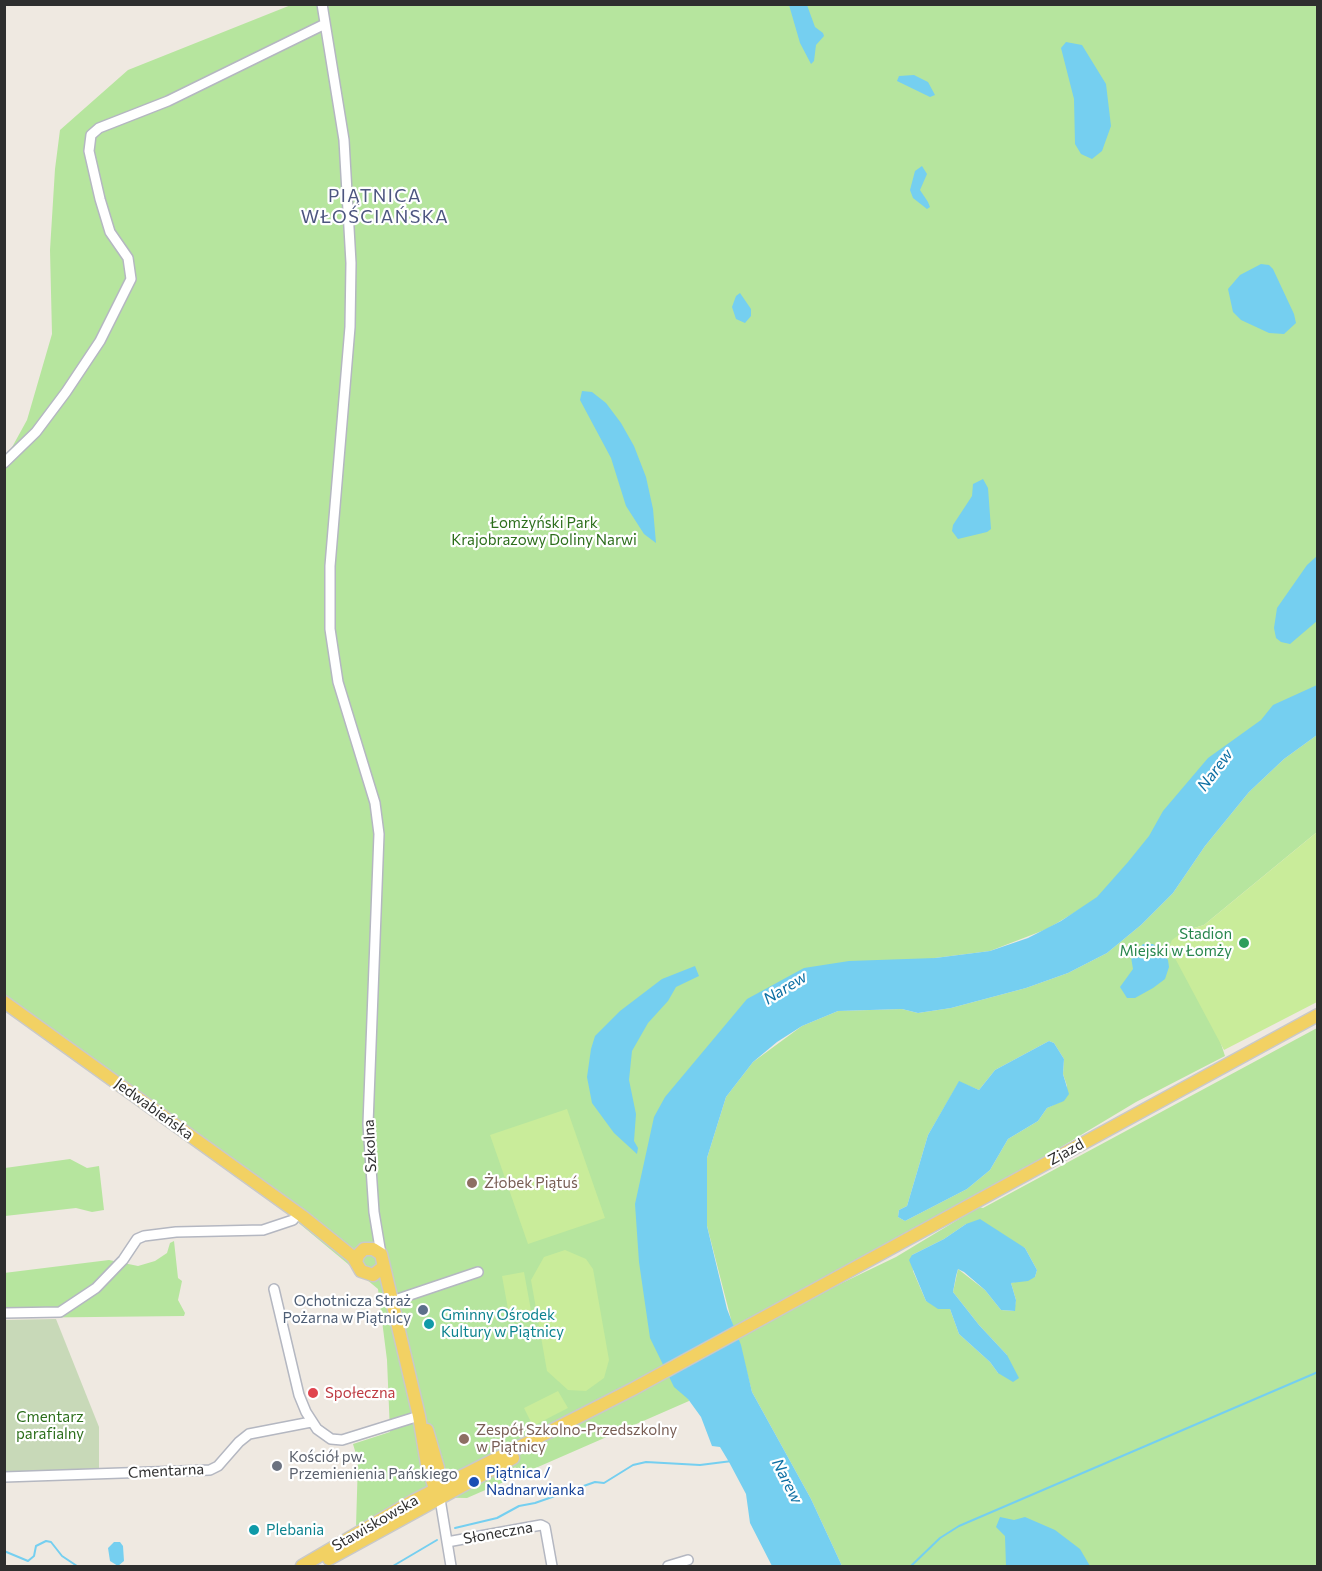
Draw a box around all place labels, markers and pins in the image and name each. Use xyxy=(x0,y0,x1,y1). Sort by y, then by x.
place label: Stadion Miejski w Łomży xyxy=(1120,925,1232,960)
marker: Stadion Miejski w Łomży xyxy=(1237,936,1251,950)
place label: Żłobek Piątuś xyxy=(484,1174,578,1192)
marker: Żłobek Piątuś xyxy=(465,1176,479,1190)
place label: Ochotnicza Straż Pożarna w Piątnicy xyxy=(283,1292,411,1327)
marker: Ochotnicza Straż Pożarna w Piątnicy xyxy=(416,1303,430,1317)
place label: Gminny Ośrodek Kultury w Piątnicy xyxy=(441,1306,564,1341)
marker: Gminny Ośrodek Kultury w Piątnicy xyxy=(422,1317,436,1331)
place label: Społeczna xyxy=(325,1384,395,1402)
marker: Społeczna xyxy=(306,1386,320,1400)
place label: Zespół Szkolno-Przedszkolny w Piątnicy xyxy=(476,1421,677,1456)
marker: Zespół Szkolno-Przedszkolny w Piątnicy xyxy=(457,1432,471,1446)
place label: Kościół pw. Przemienienia Pańskiego xyxy=(289,1448,458,1483)
marker: Kościół pw. Przemienienia Pańskiego xyxy=(270,1459,284,1473)
place label: Piątnica / Nadnarwianka xyxy=(486,1464,585,1499)
marker: Piątnica / Nadnarwianka xyxy=(467,1475,481,1489)
place label: Plebania xyxy=(266,1521,324,1539)
marker: Plebania xyxy=(247,1523,261,1537)

